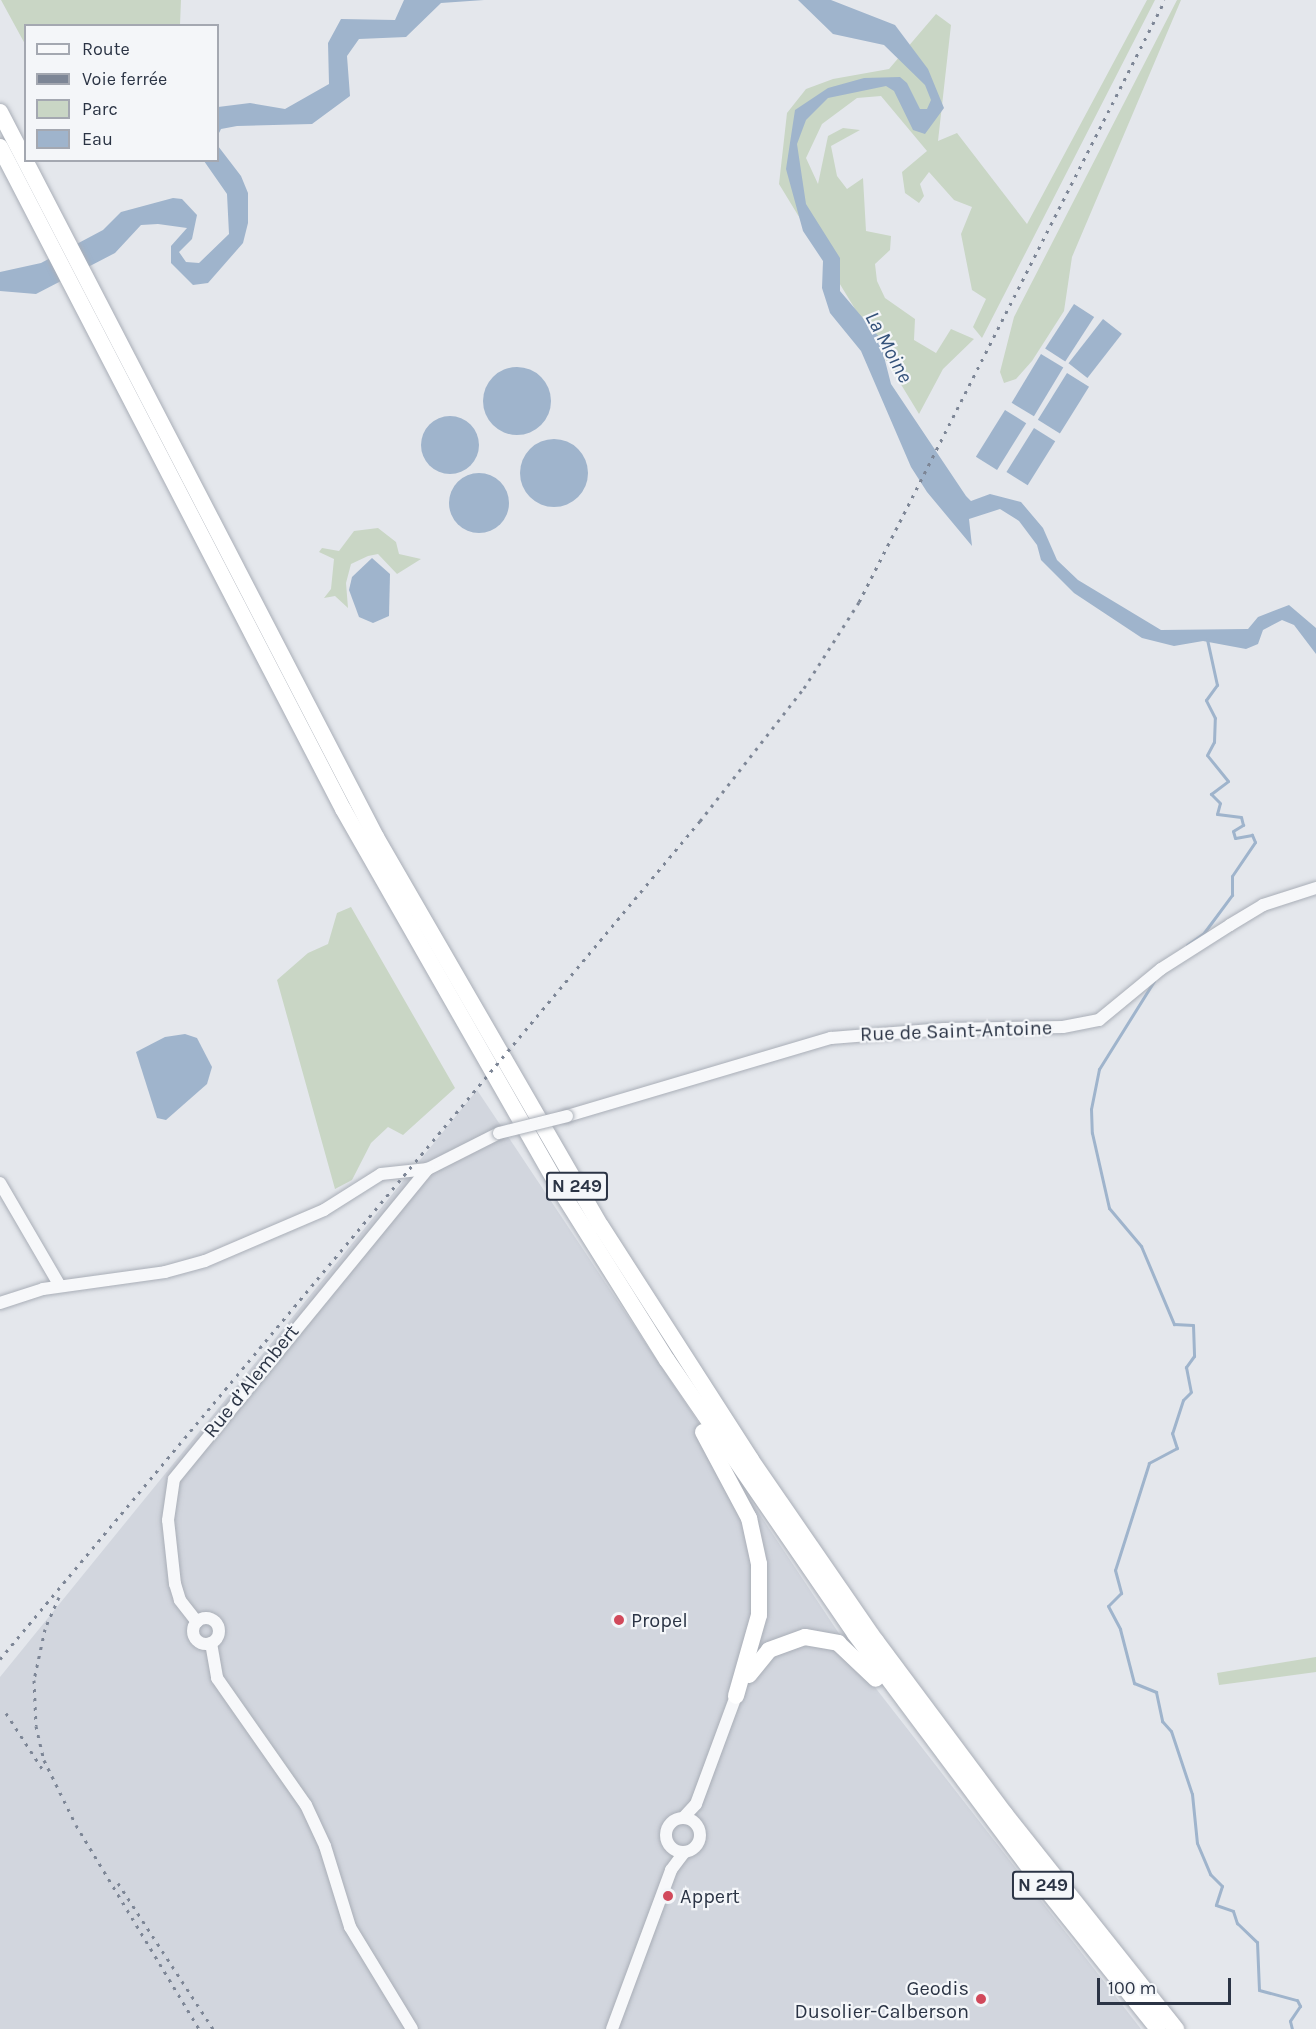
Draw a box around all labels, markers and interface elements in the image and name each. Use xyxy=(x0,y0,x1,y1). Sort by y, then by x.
legend xyxy=(24,24,219,162)
text: Route xyxy=(82,38,130,60)
text: Voie ferrée xyxy=(82,68,167,90)
text: Parc xyxy=(82,98,118,120)
text: Eau xyxy=(82,128,113,150)
water label: La Moine xyxy=(860,307,918,387)
street label: Rue de Saint-Antoine xyxy=(860,1016,1052,1046)
road number: N 249 xyxy=(546,1171,608,1201)
street label: Rue d’Alembert xyxy=(198,1320,304,1442)
place label: Propel xyxy=(631,1608,688,1632)
marker: Propel xyxy=(612,1613,626,1627)
road number: N 249 xyxy=(1012,1870,1074,1900)
place label: Appert xyxy=(680,1884,740,1908)
marker: Appert xyxy=(661,1889,675,1903)
scale bar xyxy=(1100,1966,1234,2004)
place label: Geodis Dusolier-Calberson xyxy=(795,1976,969,2023)
text: 100 m xyxy=(1108,1977,1156,1999)
marker: Geodis Dusolier-Calberson xyxy=(974,1992,988,2006)

